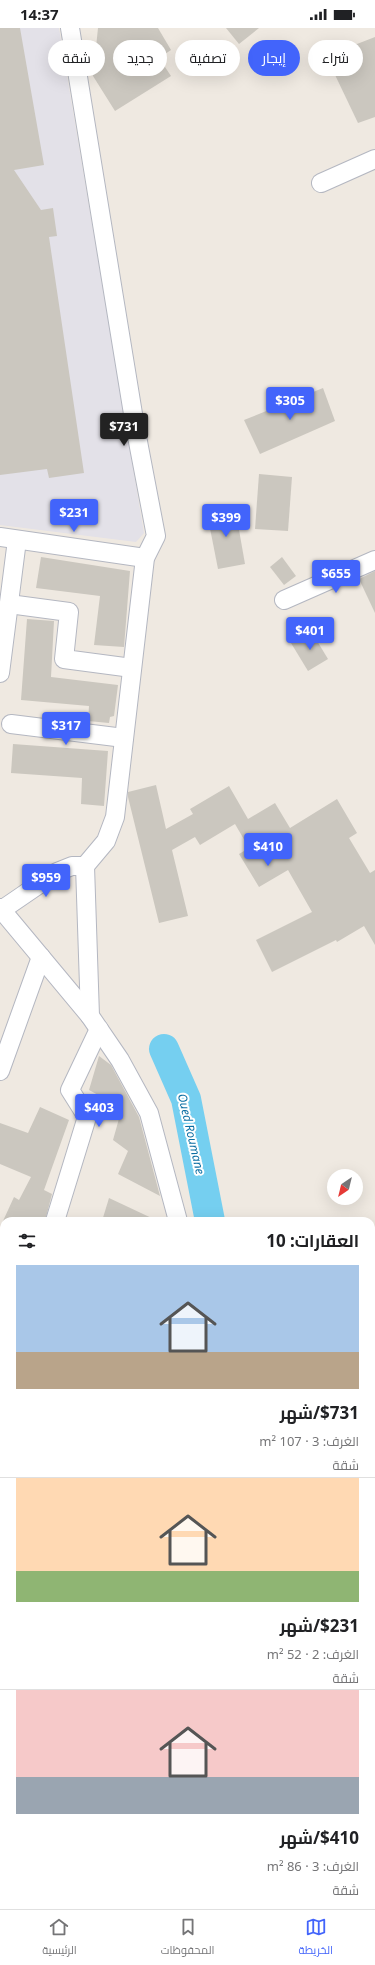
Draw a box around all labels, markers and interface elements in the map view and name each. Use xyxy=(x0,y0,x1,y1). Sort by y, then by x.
text: 14:37 xyxy=(20,4,59,24)
chip: شقة xyxy=(48,40,105,76)
chip: جديد xyxy=(113,40,167,76)
chip: تصفية xyxy=(175,40,240,76)
chip: إيجار xyxy=(248,40,300,76)
chip: شراء xyxy=(308,40,363,76)
pin: $305 xyxy=(266,387,314,421)
text: $305 xyxy=(275,391,305,409)
pin: $731 xyxy=(100,413,148,447)
text: $731 xyxy=(109,417,139,435)
pin: $231 xyxy=(50,499,98,533)
text: $231 xyxy=(59,503,89,521)
pin: $399 xyxy=(202,504,250,538)
text: $399 xyxy=(211,508,241,526)
pin: $655 xyxy=(312,560,360,594)
text: $655 xyxy=(321,564,351,582)
pin: $401 xyxy=(286,617,334,651)
text: $401 xyxy=(295,621,325,639)
pin: $317 xyxy=(42,712,90,746)
text: $317 xyxy=(51,716,81,734)
pin: $410 xyxy=(244,833,292,867)
text: $410 xyxy=(253,837,283,855)
pin: $959 xyxy=(22,864,70,898)
text: $959 xyxy=(31,868,61,886)
water label: Oued Roumane xyxy=(174,1092,209,1176)
pin: $403 xyxy=(75,1094,123,1128)
text: $403 xyxy=(84,1098,114,1116)
north arrow xyxy=(327,1169,363,1205)
map controls xyxy=(327,1169,363,1205)
text: العقارات: 10 xyxy=(266,1229,359,1252)
icon: filters xyxy=(16,1230,38,1252)
icon: home xyxy=(152,1291,224,1363)
text: $731/شهر xyxy=(280,1401,359,1424)
text: الغرف: 3 · 107 m² xyxy=(259,1432,359,1450)
text: شقة xyxy=(332,1456,359,1474)
icon: home xyxy=(152,1504,224,1576)
text: $231/شهر xyxy=(280,1614,359,1637)
text: الغرف: 2 · 52 m² xyxy=(267,1645,359,1663)
text: شقة xyxy=(332,1669,359,1687)
icon: home xyxy=(152,1716,224,1788)
text: $410/شهر xyxy=(280,1826,359,1849)
text: الغرف: 3 · 86 m² xyxy=(267,1857,359,1875)
text: شقة xyxy=(332,1881,359,1899)
tab: الرئيسية xyxy=(42,1916,77,1960)
tab: المحفوظات xyxy=(161,1916,214,1960)
tab: الخريطة xyxy=(299,1916,333,1960)

